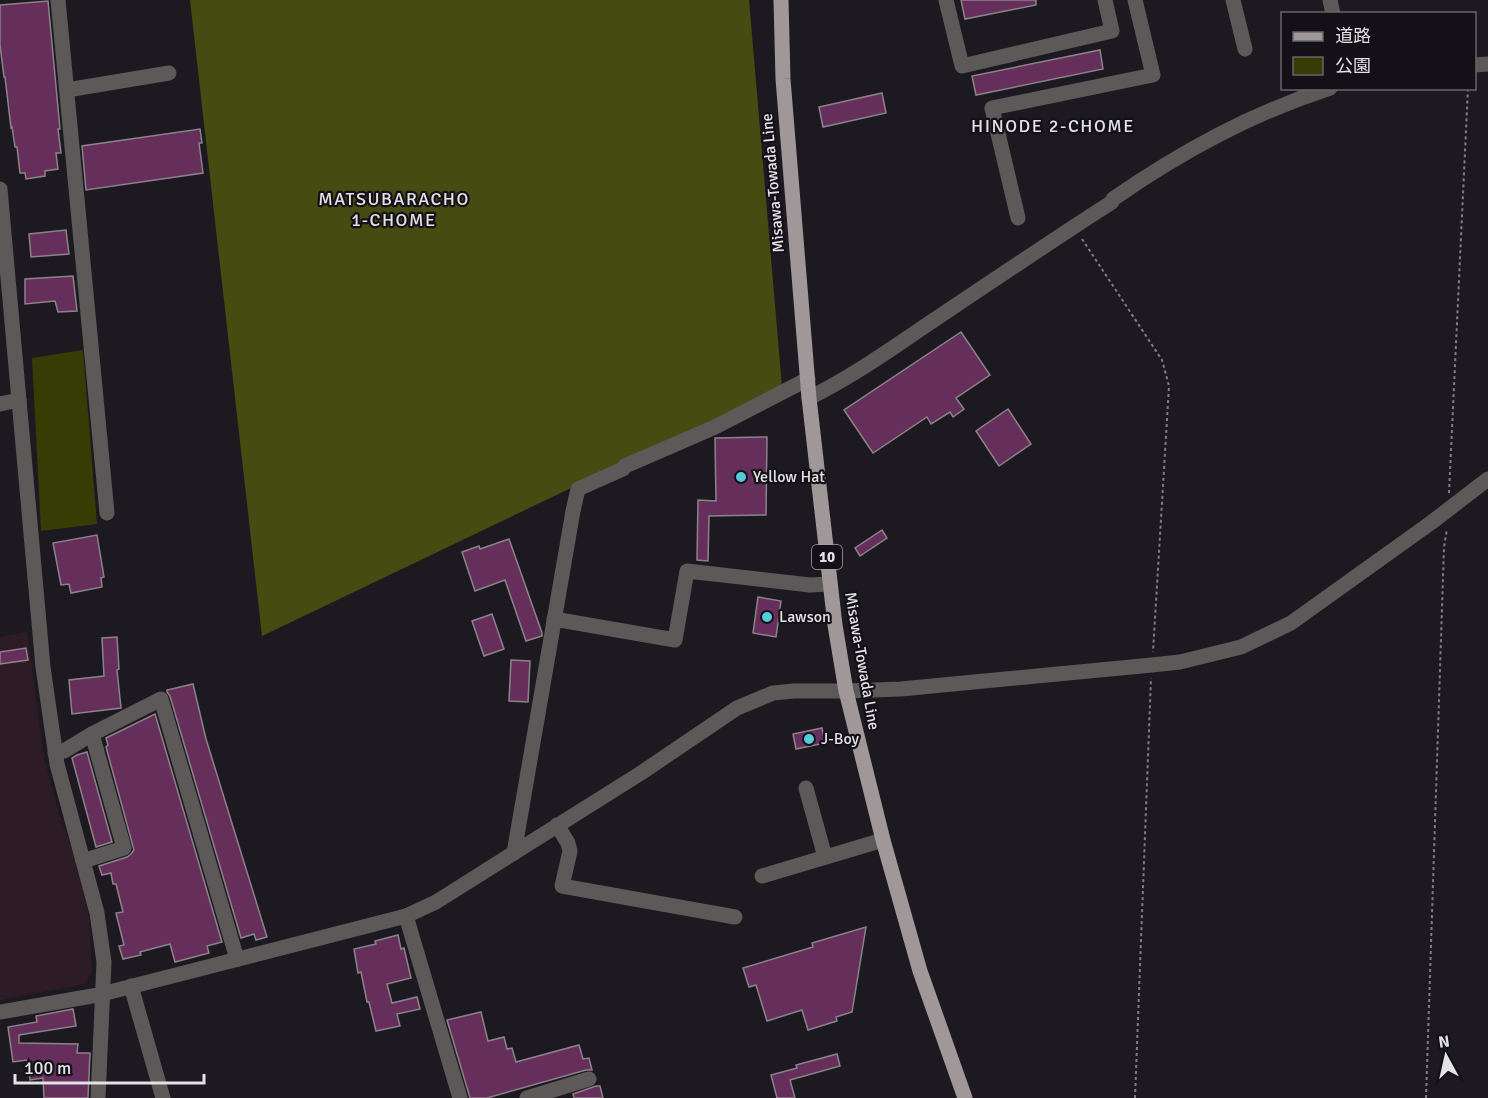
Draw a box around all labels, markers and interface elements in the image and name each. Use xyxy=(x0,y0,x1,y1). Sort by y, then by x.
legend xyxy=(1281,12,1476,90)
text: 道路 xyxy=(1335,25,1371,47)
text: 公園 xyxy=(1335,55,1371,77)
street label: Misawa-Towada Line xyxy=(757,112,789,254)
district label: HINODE 2-CHOME xyxy=(971,115,1135,137)
district label: MATSUBARACHO 1-CHOME xyxy=(318,188,470,231)
place label: Yellow Hat xyxy=(753,467,825,487)
marker: Yellow Hat xyxy=(734,470,748,484)
road number: 10 xyxy=(812,545,842,569)
street label: Misawa-Towada Line xyxy=(840,590,884,732)
place label: Lawson xyxy=(779,607,831,627)
marker: Lawson xyxy=(760,610,774,624)
place label: J-Boy xyxy=(821,729,860,749)
marker: J-Boy xyxy=(802,732,816,746)
north arrow xyxy=(1416,1026,1476,1086)
text: N xyxy=(1437,1031,1451,1053)
scale bar xyxy=(15,1047,204,1085)
text: 100 m xyxy=(24,1057,71,1079)

